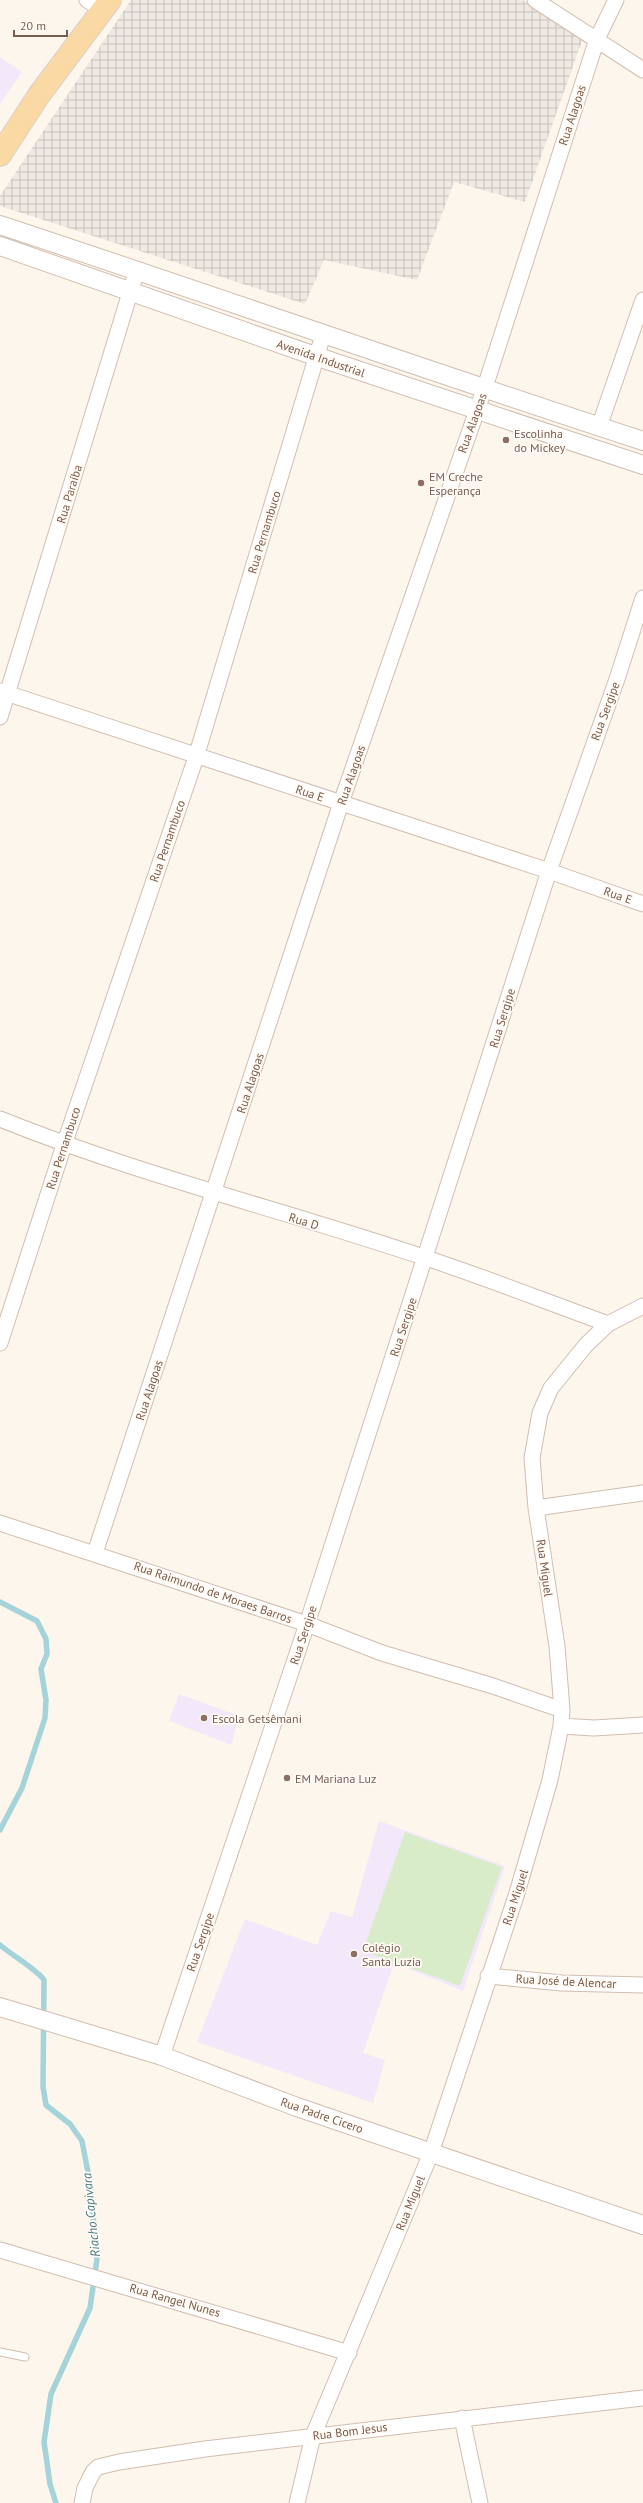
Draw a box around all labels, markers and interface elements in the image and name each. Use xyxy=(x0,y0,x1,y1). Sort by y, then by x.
scale bar xyxy=(14,12,67,38)
text: 20 m xyxy=(20,18,46,33)
street label: Rua Alagoas xyxy=(555,83,589,147)
street label: Avenida Industrial xyxy=(275,336,368,380)
street label: Rua Alagoas xyxy=(454,391,490,455)
place label: Escolinha do Mickey xyxy=(514,426,566,455)
marker: Escolinha do Mickey xyxy=(501,435,511,445)
street label: Rua Paraíba xyxy=(53,463,85,525)
place label: EM Creche Esperança xyxy=(429,469,483,498)
marker: EM Creche Esperança xyxy=(416,478,426,488)
street label: Rua Pernambuco xyxy=(244,489,284,575)
street label: Rua Sergipe xyxy=(587,680,623,742)
street label: Rua Alagoas xyxy=(334,743,368,807)
street label: Rua E xyxy=(294,781,326,805)
street label: Rua Pernambuco xyxy=(146,798,188,884)
street label: Rua E xyxy=(602,883,634,907)
street label: Rua Sergipe xyxy=(486,986,518,1050)
street label: Rua Alagoas xyxy=(233,1051,267,1115)
street label: Rua Pernambuco xyxy=(43,1105,83,1191)
street label: Rua D xyxy=(287,1209,321,1233)
street label: Rua Sergipe xyxy=(386,1295,420,1359)
street label: Rua Alagoas xyxy=(132,1358,166,1422)
street label: Rua Miguel xyxy=(534,1538,557,1598)
street label: Rua Raimundo de Moraes Barros xyxy=(132,1558,294,1626)
street label: Rua Sergipe xyxy=(286,1603,320,1667)
place label: Escola Getsêmani xyxy=(212,1711,302,1726)
marker: Escola Getsêmani xyxy=(199,1713,209,1723)
place label: EM Mariana Luz xyxy=(295,1771,376,1786)
marker: EM Mariana Luz xyxy=(282,1773,292,1783)
street label: Rua Miguel xyxy=(499,1867,531,1927)
street label: Rua Sergipe xyxy=(183,1911,217,1973)
place label: Colégio Santa Luzia xyxy=(362,1940,421,1969)
marker: Colégio Santa Luzia xyxy=(349,1949,359,1959)
street label: Rua José de Alencar xyxy=(515,1971,617,1991)
street label: Rua Padre Cicero xyxy=(279,2094,365,2136)
water label: Riacho Capivara xyxy=(78,2171,104,2258)
street label: Rua Miguel xyxy=(392,2173,428,2233)
street label: Rua Rangel Nunes xyxy=(128,2280,222,2320)
street label: Rua Bom Jesus xyxy=(312,2419,388,2443)

